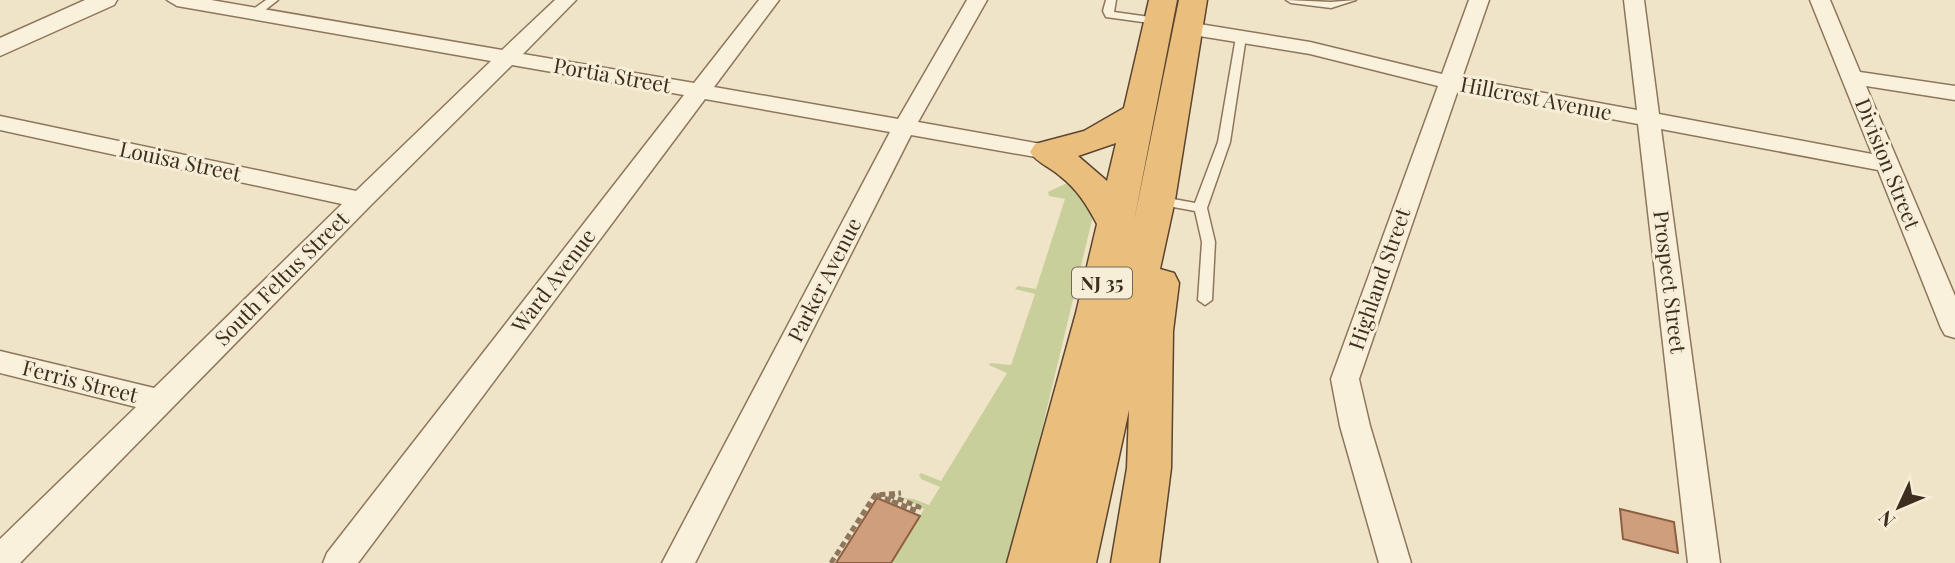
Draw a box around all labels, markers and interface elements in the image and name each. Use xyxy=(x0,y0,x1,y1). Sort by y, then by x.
street label: Portia Street xyxy=(552,50,674,98)
street label: Hillcrest Avenue xyxy=(1458,69,1615,125)
street label: Division Street xyxy=(1850,94,1928,233)
street label: Louisa Street xyxy=(117,134,244,187)
street label: Highland Street xyxy=(1341,203,1416,353)
street label: South Feltus Street xyxy=(207,204,354,351)
street label: Prospect Street xyxy=(1648,209,1694,355)
street label: Parker Avenue xyxy=(780,212,867,346)
street label: Ward Avenue xyxy=(504,222,601,338)
road number: NJ 35 xyxy=(1072,268,1132,298)
street label: Ferris Street xyxy=(20,352,142,408)
north arrow xyxy=(1864,472,1934,542)
text: N xyxy=(1872,505,1900,533)

